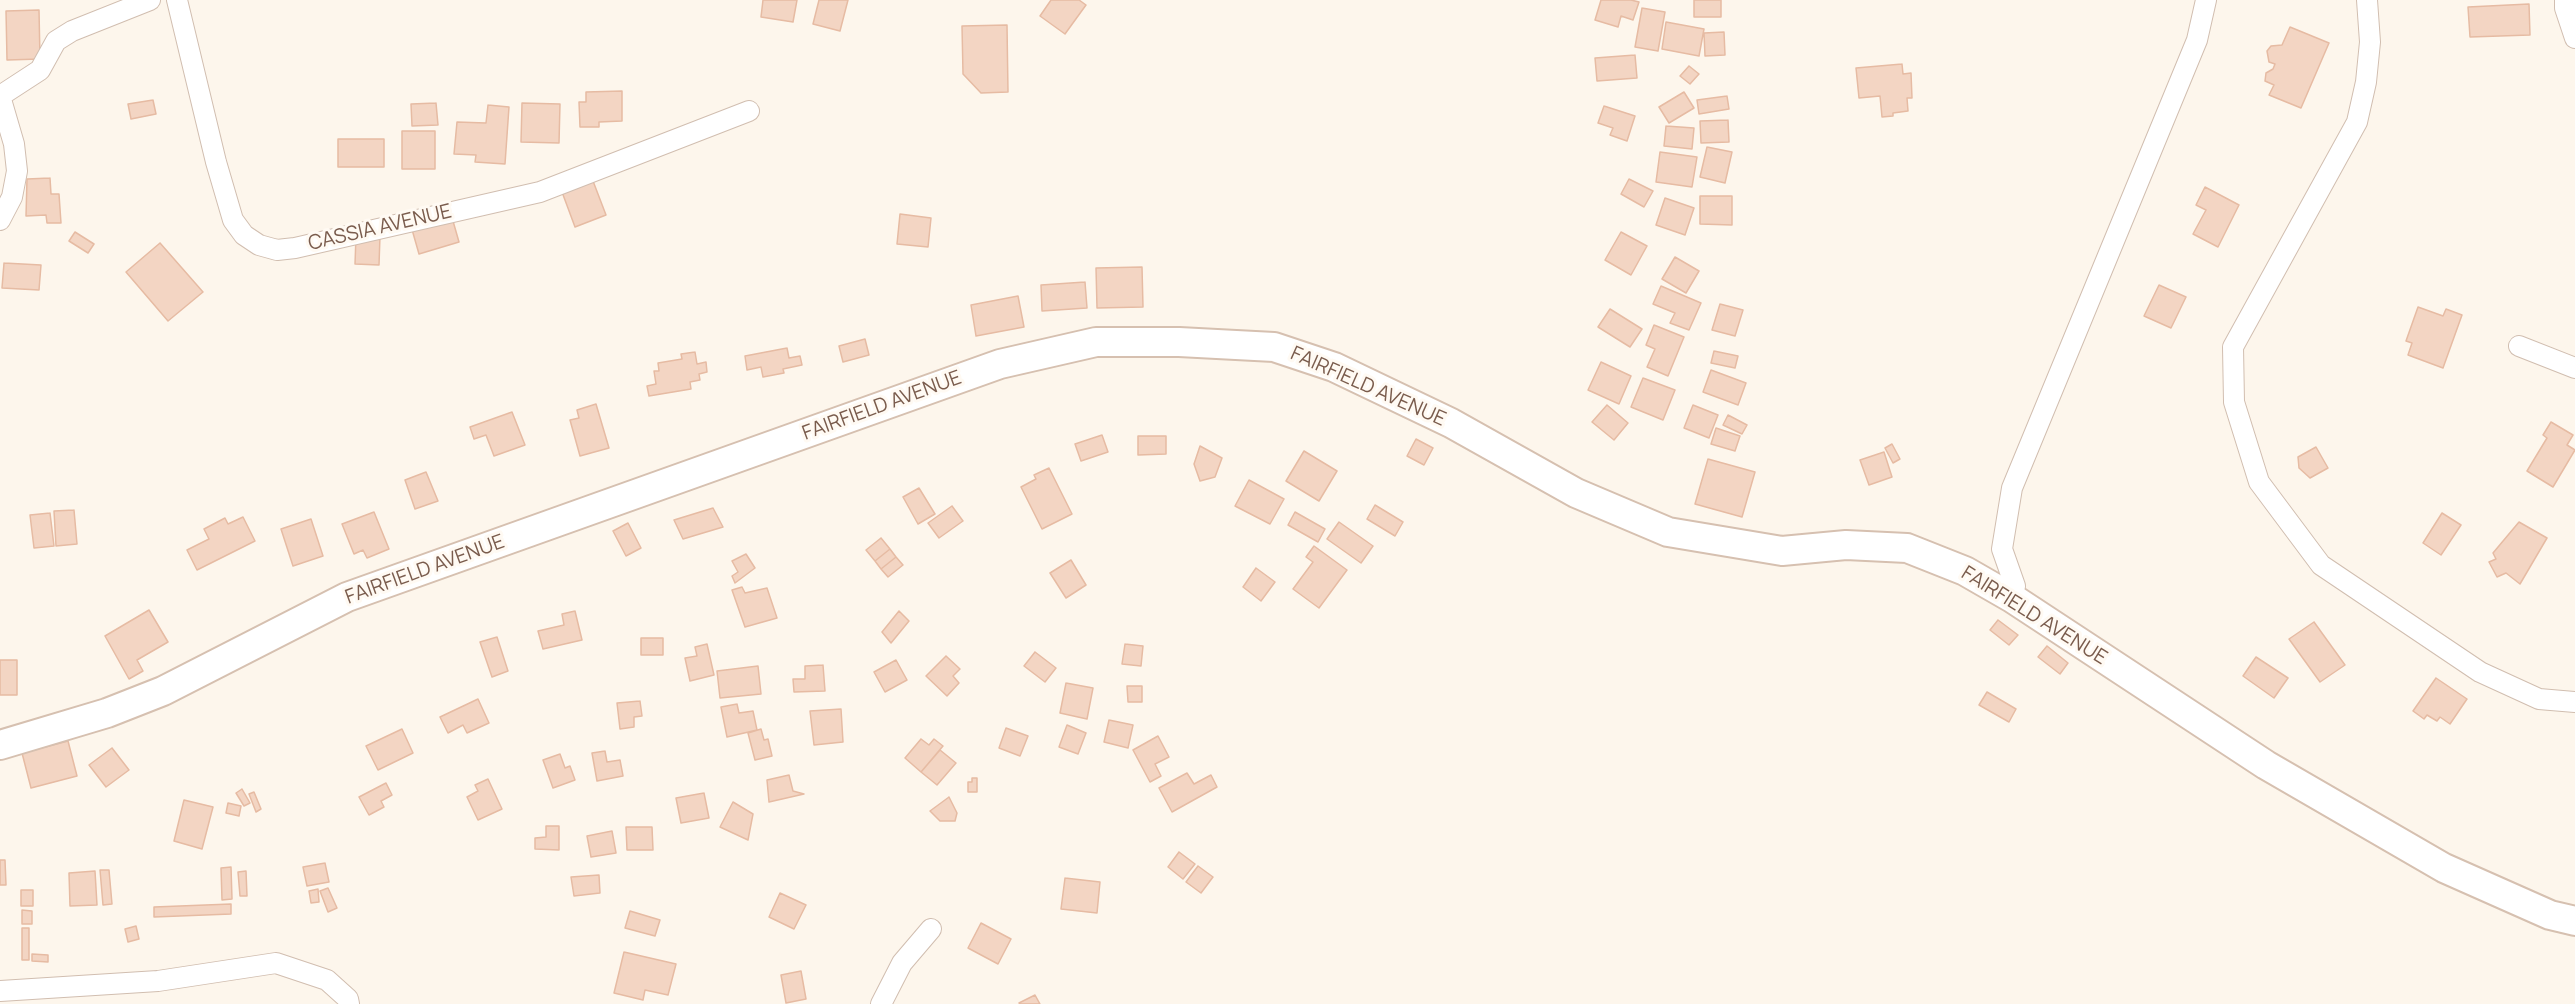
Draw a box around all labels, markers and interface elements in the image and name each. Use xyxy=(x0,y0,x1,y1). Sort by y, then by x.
street label: CASSIA AVENUE xyxy=(306,200,454,256)
street label: FAIRFIELD AVENUE xyxy=(1287,342,1449,432)
street label: FAIRFIELD AVENUE xyxy=(799,366,965,446)
street label: FAIRFIELD AVENUE xyxy=(342,530,508,610)
street label: FAIRFIELD AVENUE xyxy=(1957,561,2111,671)

